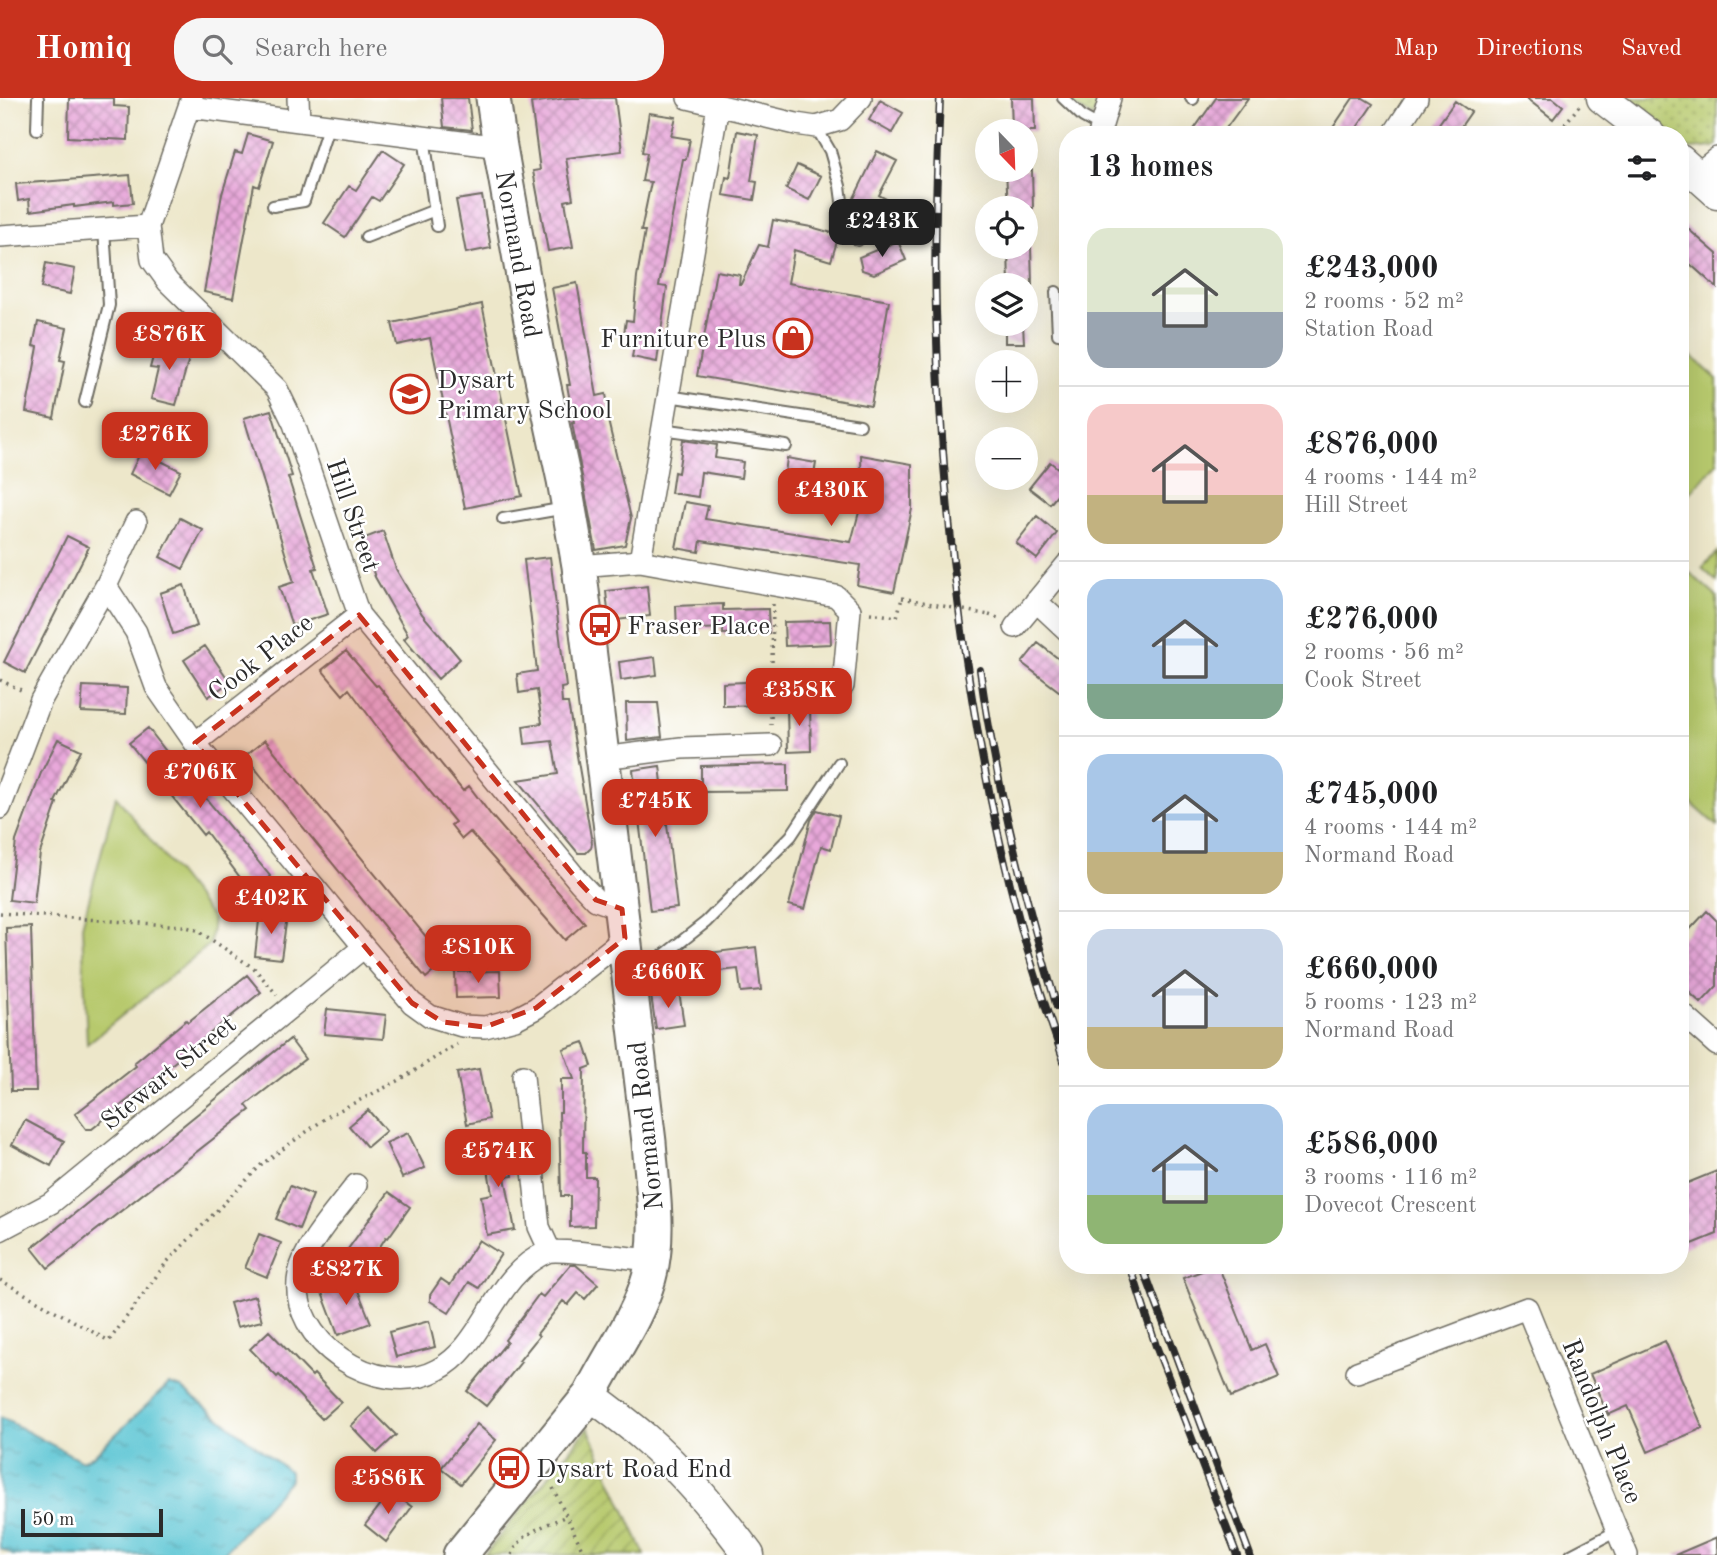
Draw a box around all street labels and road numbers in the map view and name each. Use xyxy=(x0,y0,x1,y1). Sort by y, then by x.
street label: Normand Road xyxy=(489,168,545,340)
street label: Hill Street xyxy=(321,456,384,576)
street label: Cook Place xyxy=(204,610,318,707)
street label: Stewart Street xyxy=(97,1011,242,1136)
street label: Normand Road xyxy=(625,1040,669,1212)
street label: Randolph Place xyxy=(1556,1336,1646,1508)

